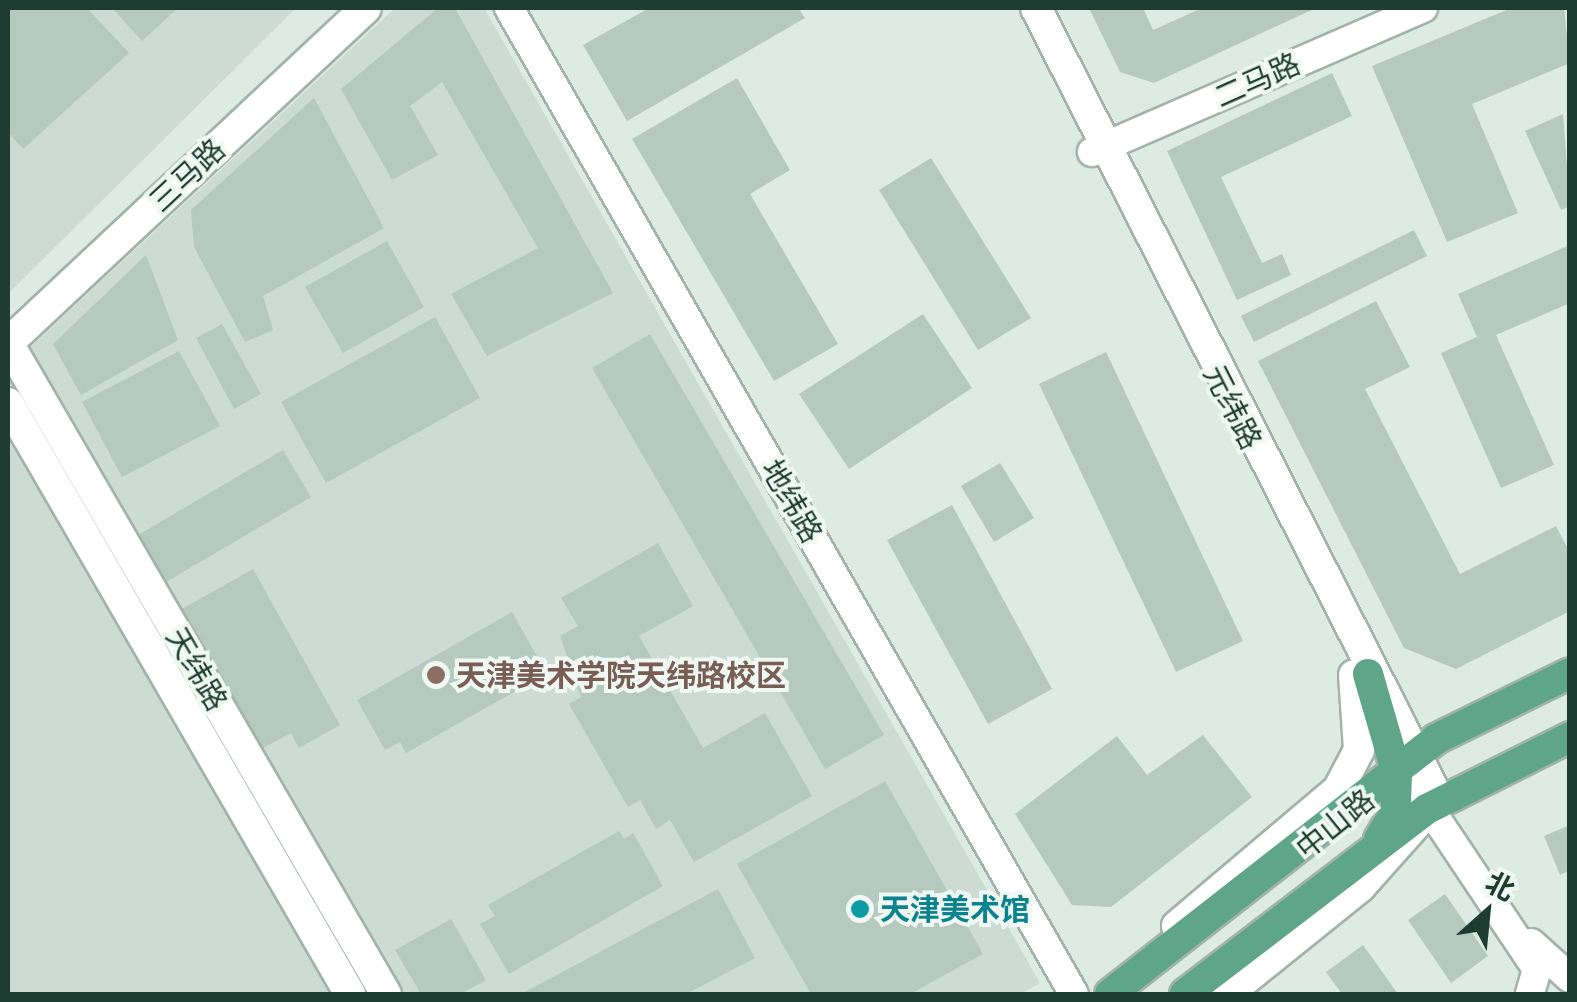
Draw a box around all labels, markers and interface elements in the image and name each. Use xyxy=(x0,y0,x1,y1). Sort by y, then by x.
street label: 二马路 xyxy=(1209,45,1305,115)
street label: 三马路 xyxy=(142,131,232,219)
street label: 元纬路 xyxy=(1197,359,1269,455)
street label: 地纬路 xyxy=(754,453,830,549)
street label: 天纬路 xyxy=(159,621,235,717)
place label: 天津美术学院天纬路校区 xyxy=(456,657,786,693)
marker: 天津美术学院天纬路校区 xyxy=(425,664,447,686)
street label: 中山路 xyxy=(1289,782,1381,866)
north arrow xyxy=(1437,862,1537,962)
text: 北 xyxy=(1480,862,1522,909)
place label: 天津美术馆 xyxy=(880,891,1030,927)
marker: 天津美术馆 xyxy=(849,898,871,920)

